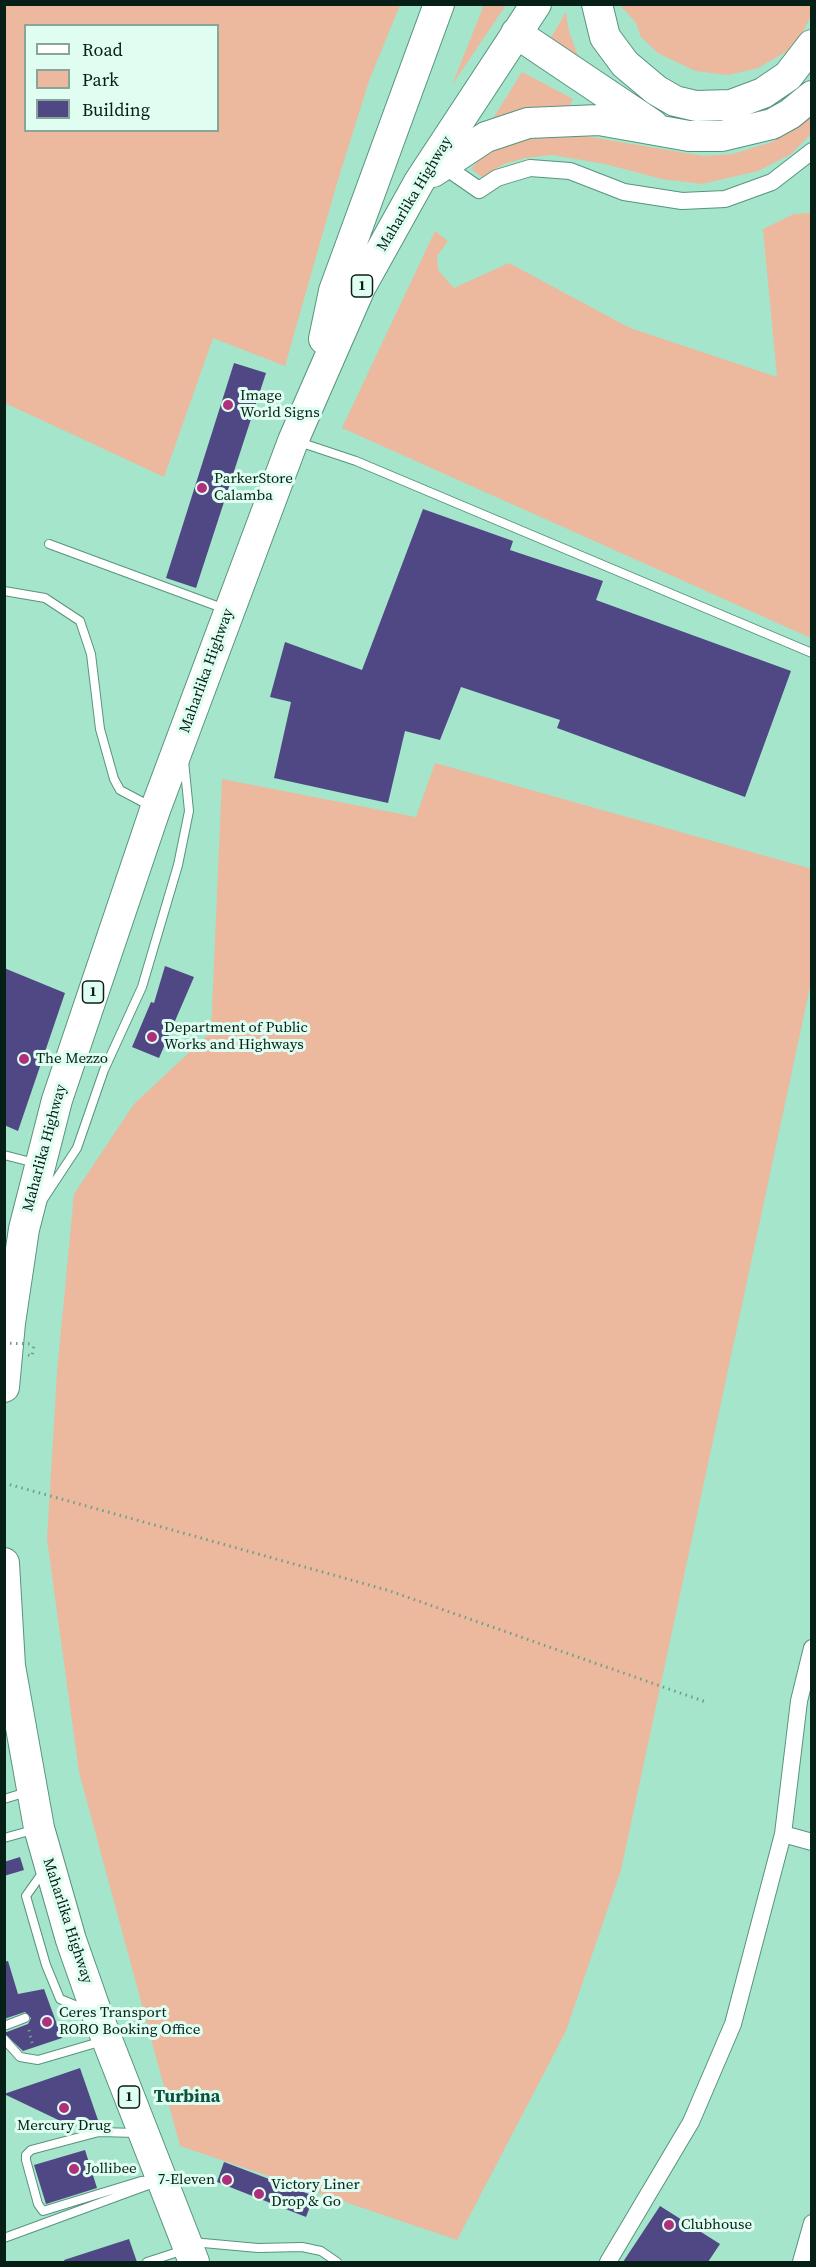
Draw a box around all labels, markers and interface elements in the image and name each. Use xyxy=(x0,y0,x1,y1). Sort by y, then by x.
legend xyxy=(24,24,219,132)
text: Road xyxy=(82,37,123,62)
text: Park xyxy=(82,67,119,92)
text: Building xyxy=(82,97,150,122)
street label: Maharlika Highway xyxy=(374,133,456,255)
road number: 1 xyxy=(352,275,372,297)
place label: Image World Signs xyxy=(240,387,320,422)
marker: Image World Signs xyxy=(221,398,235,412)
place label: ParkerStore Calamba xyxy=(214,470,293,505)
marker: ParkerStore Calamba xyxy=(195,481,209,495)
street label: Maharlika Highway xyxy=(176,606,238,736)
road number: 1 xyxy=(82,981,104,1003)
place label: Department of Public Works and Highways xyxy=(164,1019,308,1054)
marker: Department of Public Works and Highways xyxy=(145,1030,159,1044)
place label: The Mezzo xyxy=(36,1050,108,1068)
marker: The Mezzo xyxy=(17,1052,31,1066)
street label: Maharlika Highway xyxy=(19,1083,71,1213)
street label: Maharlika Highway xyxy=(38,1856,96,1986)
place label: Ceres Transport RORO Booking Office xyxy=(59,2004,200,2039)
marker: Ceres Transport RORO Booking Office xyxy=(40,2015,54,2029)
road number: 1 xyxy=(118,2086,140,2108)
district label: Turbina xyxy=(154,2086,220,2108)
marker: Mercury Drug xyxy=(57,2101,71,2115)
place label: Mercury Drug xyxy=(17,2117,111,2135)
place label: Jollibee xyxy=(86,2160,137,2178)
marker: Jollibee xyxy=(67,2162,81,2176)
place label: 7-Eleven xyxy=(158,2171,215,2189)
marker: 7-Eleven xyxy=(220,2173,234,2187)
place label: Victory Liner Drop & Go xyxy=(271,2176,360,2211)
marker: Victory Liner Drop & Go xyxy=(252,2187,266,2201)
place label: Clubhouse xyxy=(681,2216,752,2234)
marker: Clubhouse xyxy=(662,2218,676,2232)

